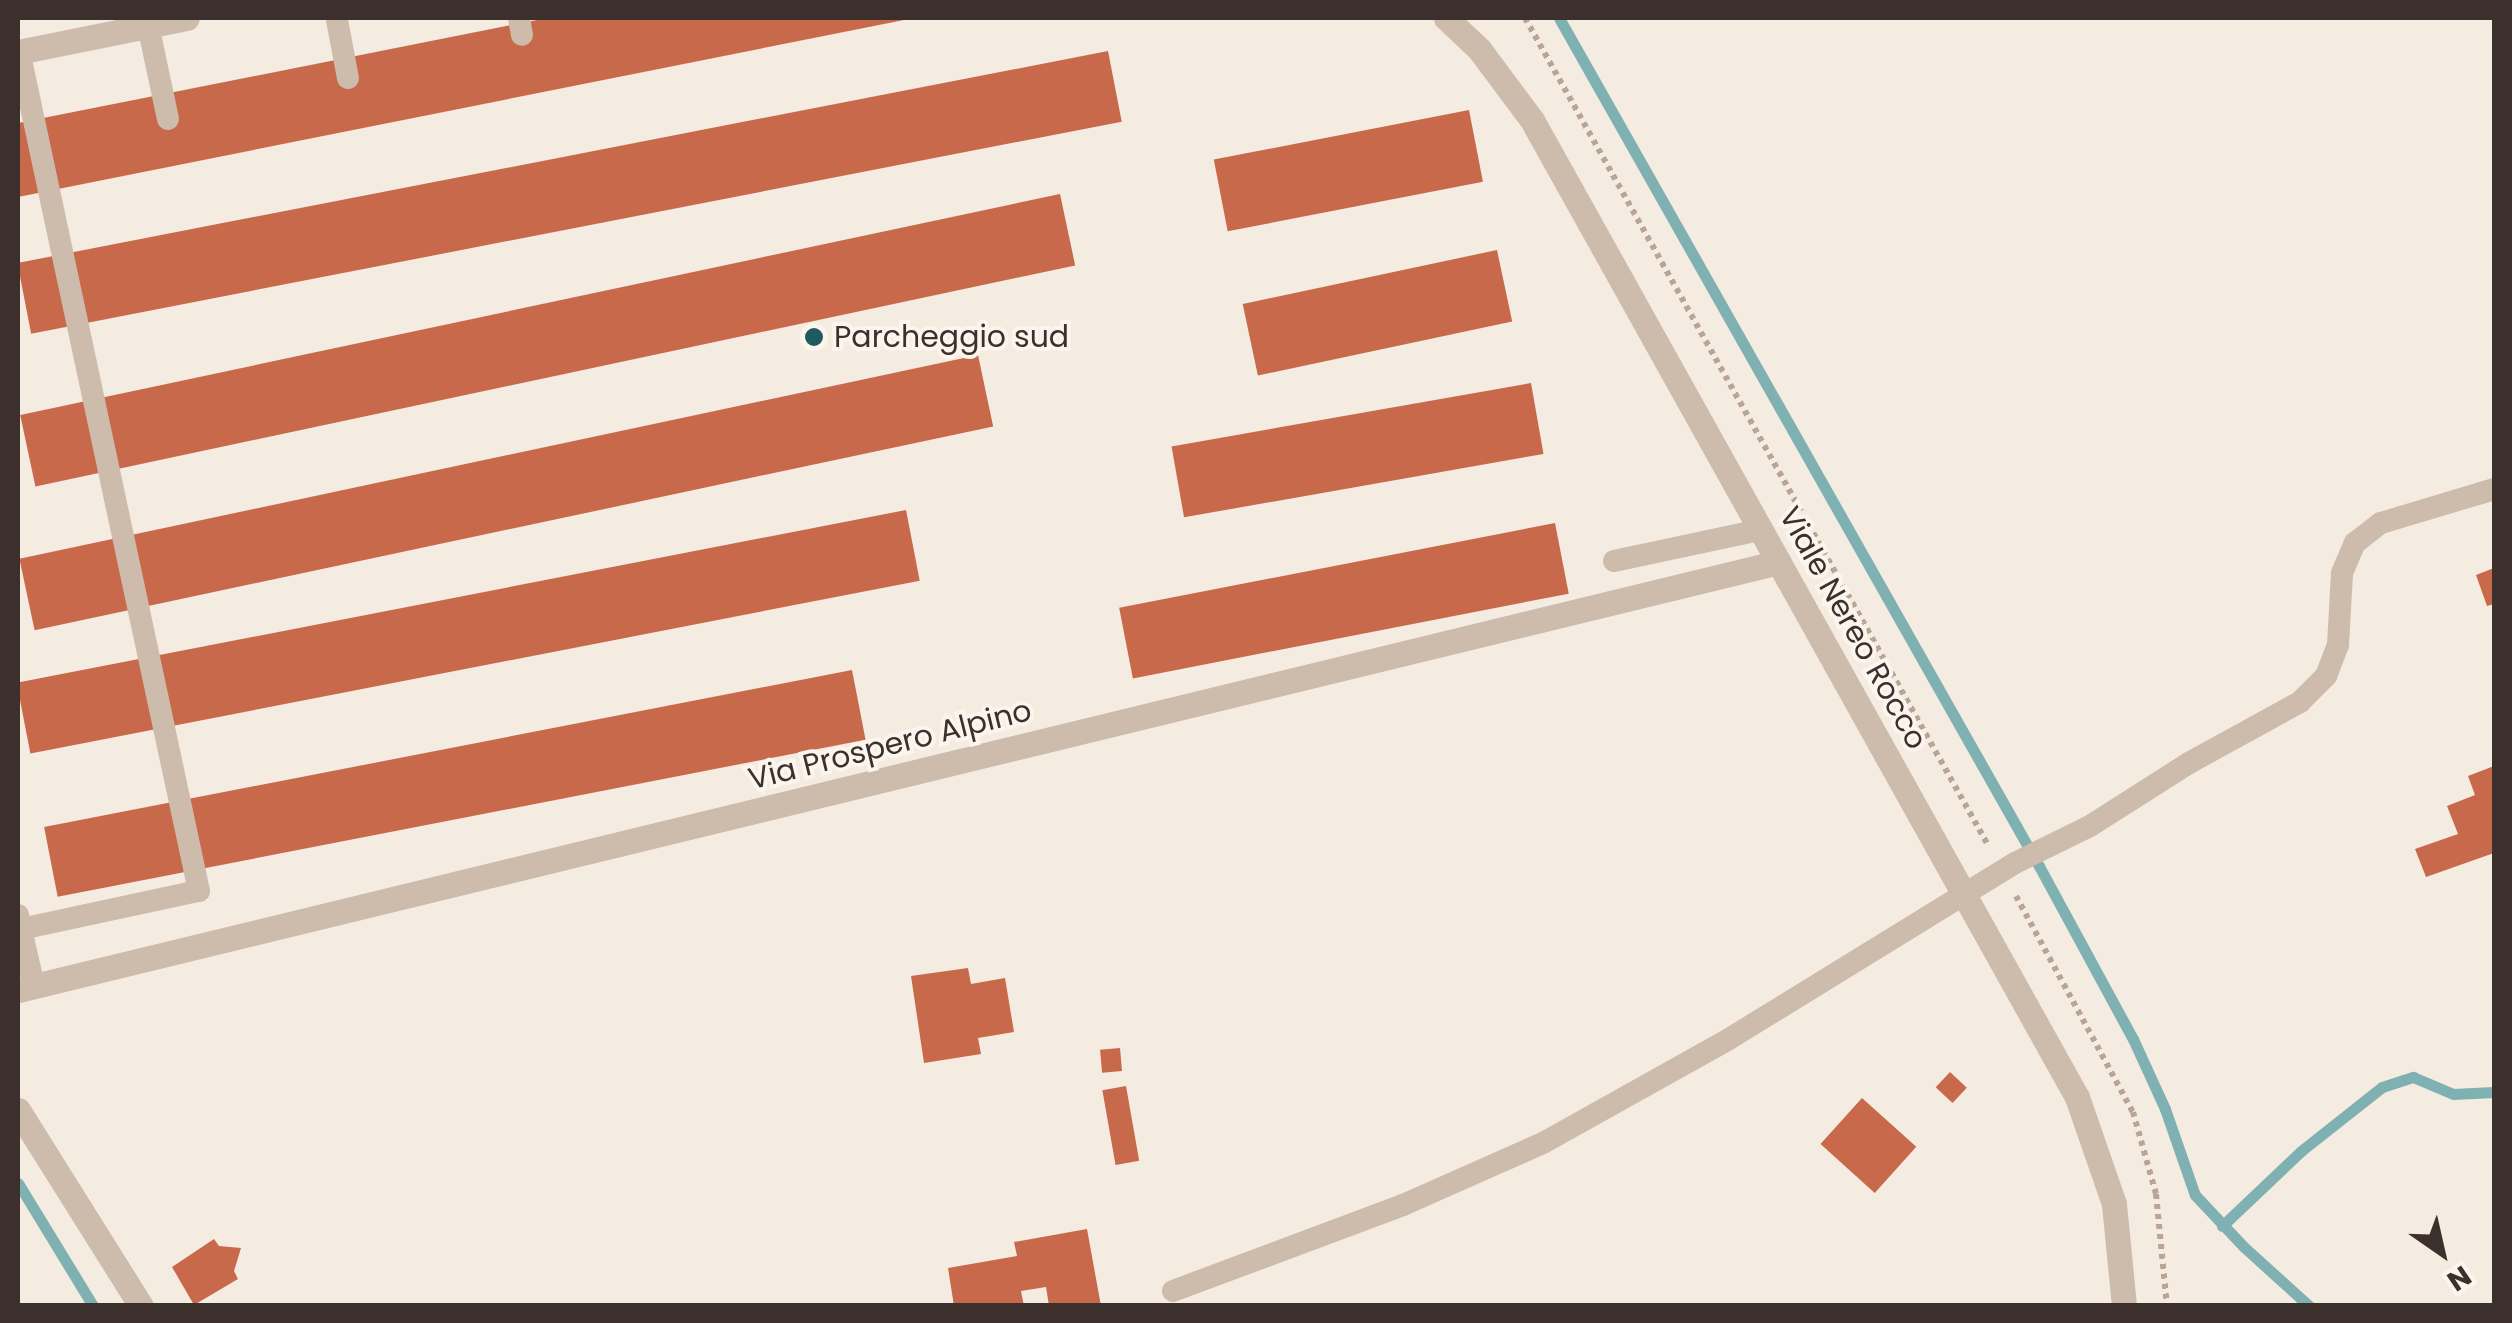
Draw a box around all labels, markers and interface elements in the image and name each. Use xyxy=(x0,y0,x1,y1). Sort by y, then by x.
place label: Parcheggio sud xyxy=(834,319,1069,355)
marker: Parcheggio sud xyxy=(803,326,825,348)
street label: Viale Nereo Rocco xyxy=(1771,500,1935,756)
street label: Via Prospero Alpino xyxy=(745,692,1035,798)
north arrow xyxy=(2392,1203,2492,1303)
text: N xyxy=(2439,1256,2479,1300)

